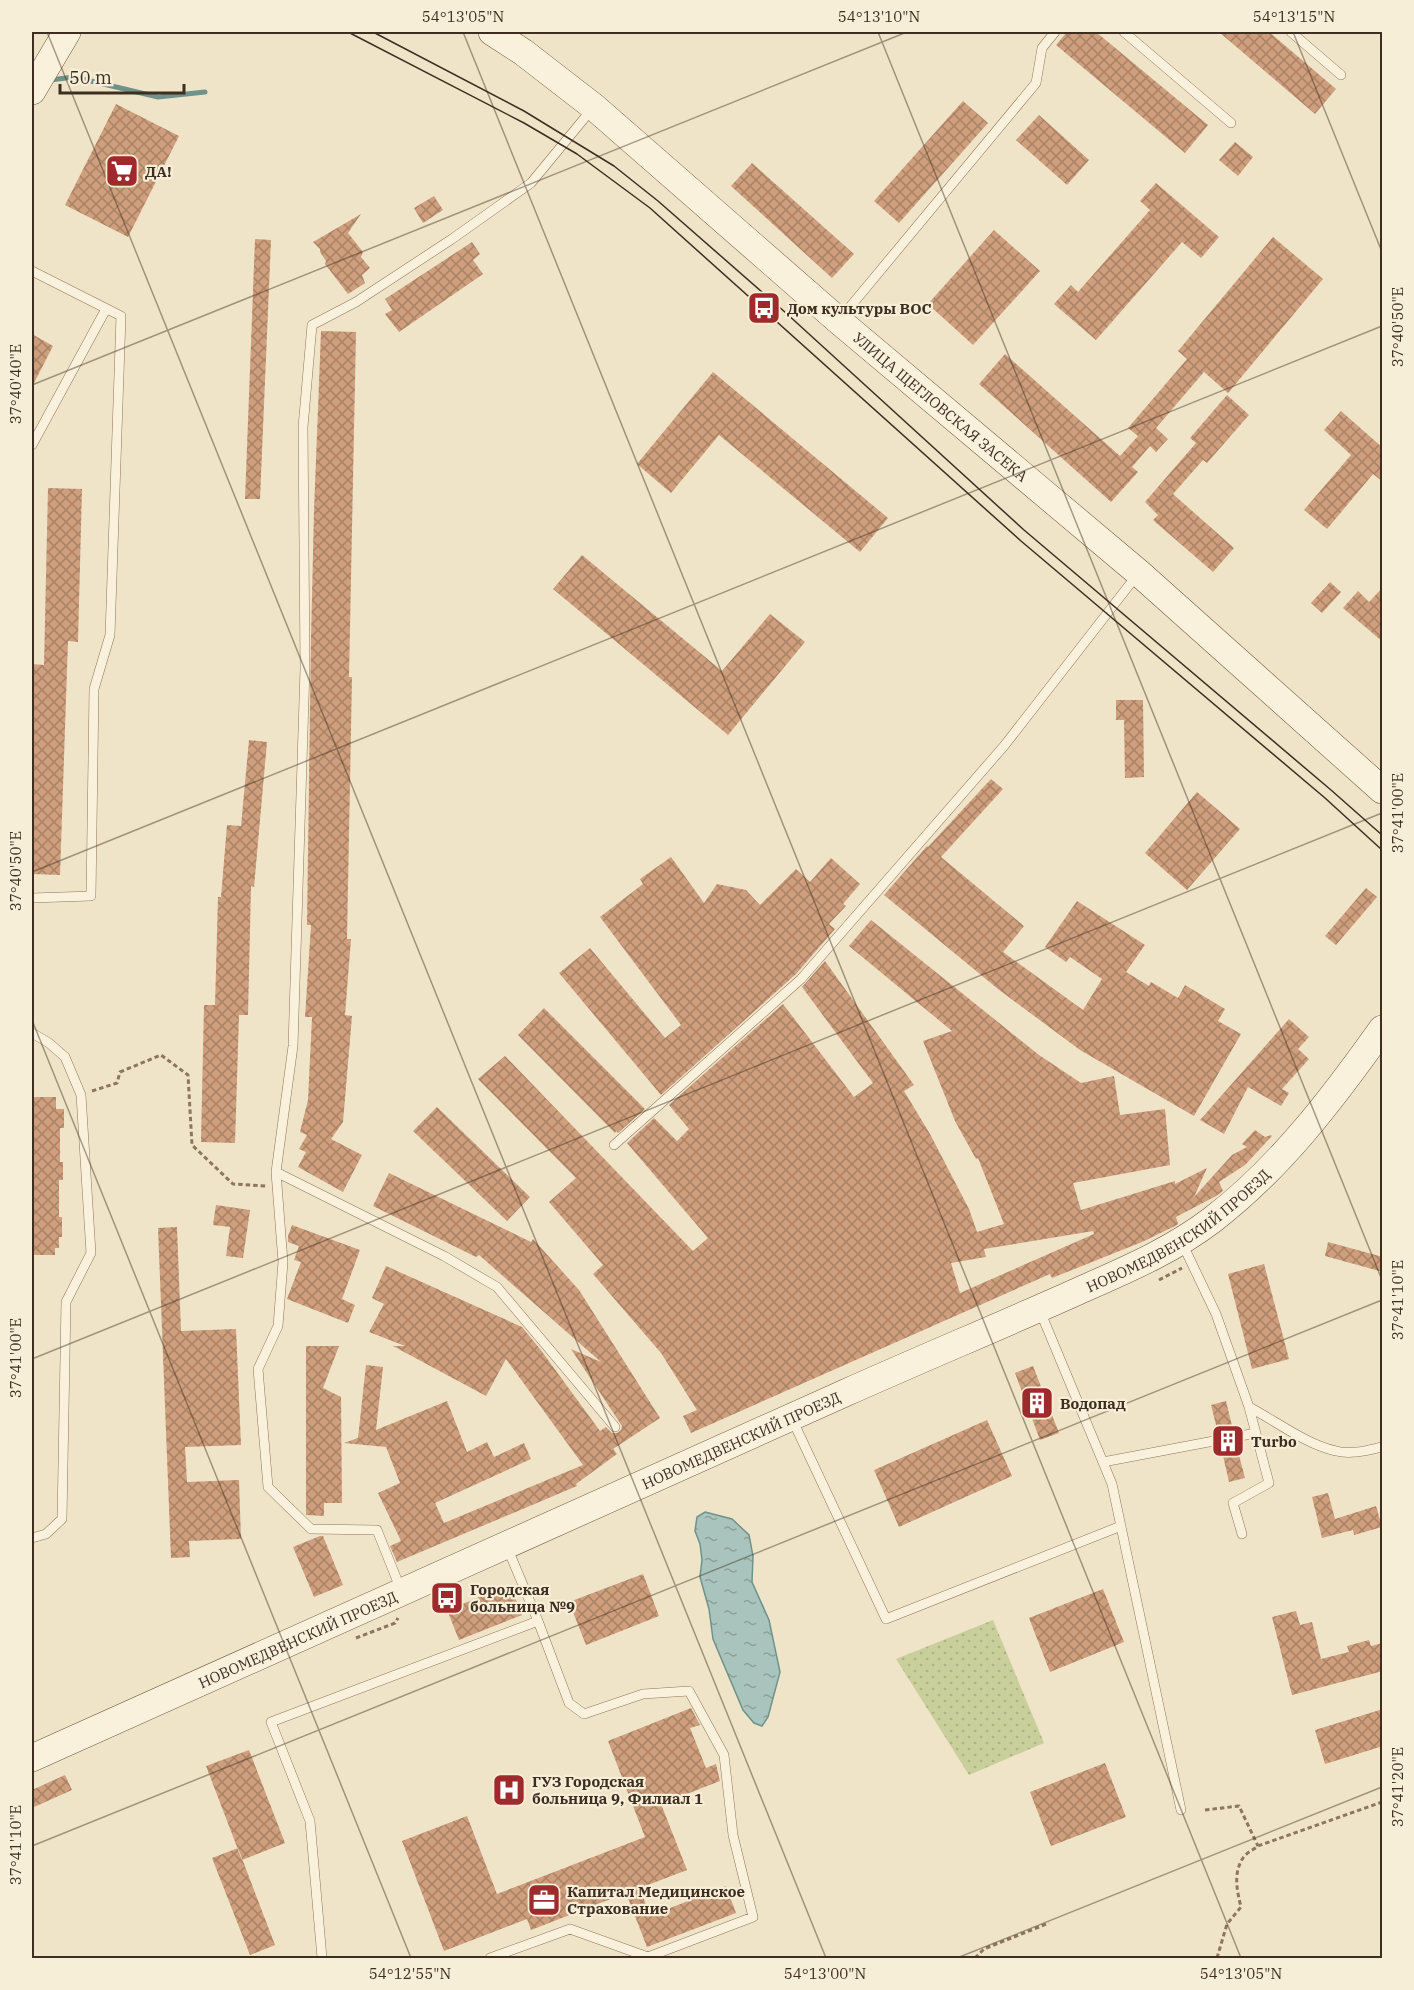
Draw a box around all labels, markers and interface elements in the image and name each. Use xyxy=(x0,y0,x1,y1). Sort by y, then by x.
text: 54°13'05"N xyxy=(422,7,504,26)
text: 54°13'10"N xyxy=(838,7,920,26)
text: 54°13'15"N xyxy=(1253,7,1335,26)
scale bar xyxy=(60,57,184,95)
text: 50 m xyxy=(69,66,112,89)
supermarket icon: ДА! xyxy=(104,153,140,189)
place label: ДА! xyxy=(145,162,172,181)
text: 37°40'50"E xyxy=(1388,287,1407,367)
bus stop icon: Дом культуры ВОС xyxy=(746,290,782,326)
place label: Дом культуры ВОС xyxy=(787,299,932,318)
street label: УЛИЦА ЩЕГЛОВСКАЯ ЗАСЕКА xyxy=(850,328,1033,486)
text: 37°40'40"E xyxy=(6,344,25,424)
text: 37°41'00"E xyxy=(1388,773,1407,853)
text: 37°40'50"E xyxy=(6,831,25,911)
street label: НОВОМЕДВЕНСКИЙ ПРОЕЗД xyxy=(1083,1165,1274,1296)
text: 37°41'10"E xyxy=(1388,1260,1407,1340)
text: 37°41'00"E xyxy=(6,1318,25,1398)
building icon: Водопад xyxy=(1019,1385,1055,1421)
street label: НОВОМЕДВЕНСКИЙ ПРОЕЗД xyxy=(639,1387,843,1493)
place label: Водопад xyxy=(1060,1394,1126,1413)
building icon: Turbo xyxy=(1210,1423,1246,1459)
place label: Turbo xyxy=(1251,1432,1297,1451)
bus stop icon: Городская больница №9 xyxy=(429,1580,465,1616)
place label: Городская больница №9 xyxy=(470,1580,575,1616)
street label: НОВОМЕДВЕНСКИЙ ПРОЕЗД xyxy=(195,1586,400,1692)
text: 37°41'20"E xyxy=(1388,1747,1407,1827)
hospital icon: ГУЗ Городская больница 9, Филиал 1 xyxy=(491,1772,527,1808)
place label: ГУЗ Городская больница 9, Филиал 1 xyxy=(532,1772,703,1808)
text: 37°41'10"E xyxy=(6,1805,25,1885)
office icon: Капитал Медицинское Страхование xyxy=(526,1882,562,1918)
place label: Капитал Медицинское Страхование xyxy=(567,1882,745,1918)
text: 54°12'55"N xyxy=(369,1964,451,1983)
text: 54°13'00"N xyxy=(784,1964,866,1983)
text: 54°13'05"N xyxy=(1200,1964,1282,1983)

